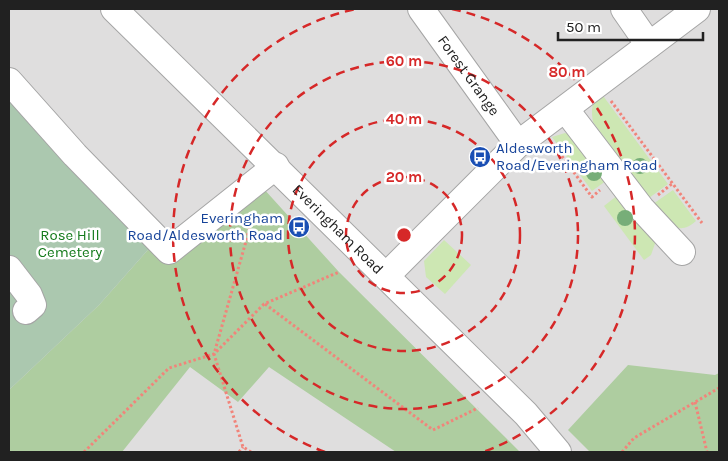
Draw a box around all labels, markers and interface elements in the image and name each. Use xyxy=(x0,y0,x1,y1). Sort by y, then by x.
scale bar xyxy=(558,10,703,42)
text: 50 m xyxy=(566,18,601,36)
street label: Forest Grange xyxy=(434,32,504,119)
text: 60 m xyxy=(386,52,422,70)
text: 80 m xyxy=(548,63,586,81)
text: 40 m xyxy=(386,110,422,128)
place label: Aldesworth Road/Everingham Road xyxy=(496,139,658,174)
bus stop icon: Aldesworth Road/Everingham Road xyxy=(468,145,492,169)
text: 20 m xyxy=(386,168,422,186)
street label: Everingham Road xyxy=(289,180,387,278)
place label: Everingham Road/Aldesworth Road xyxy=(127,209,283,244)
bus stop icon: Everingham Road/Aldesworth Road xyxy=(287,215,311,239)
park label: Rose Hill Cemetery xyxy=(38,226,102,261)
centre of rings xyxy=(395,226,413,244)

